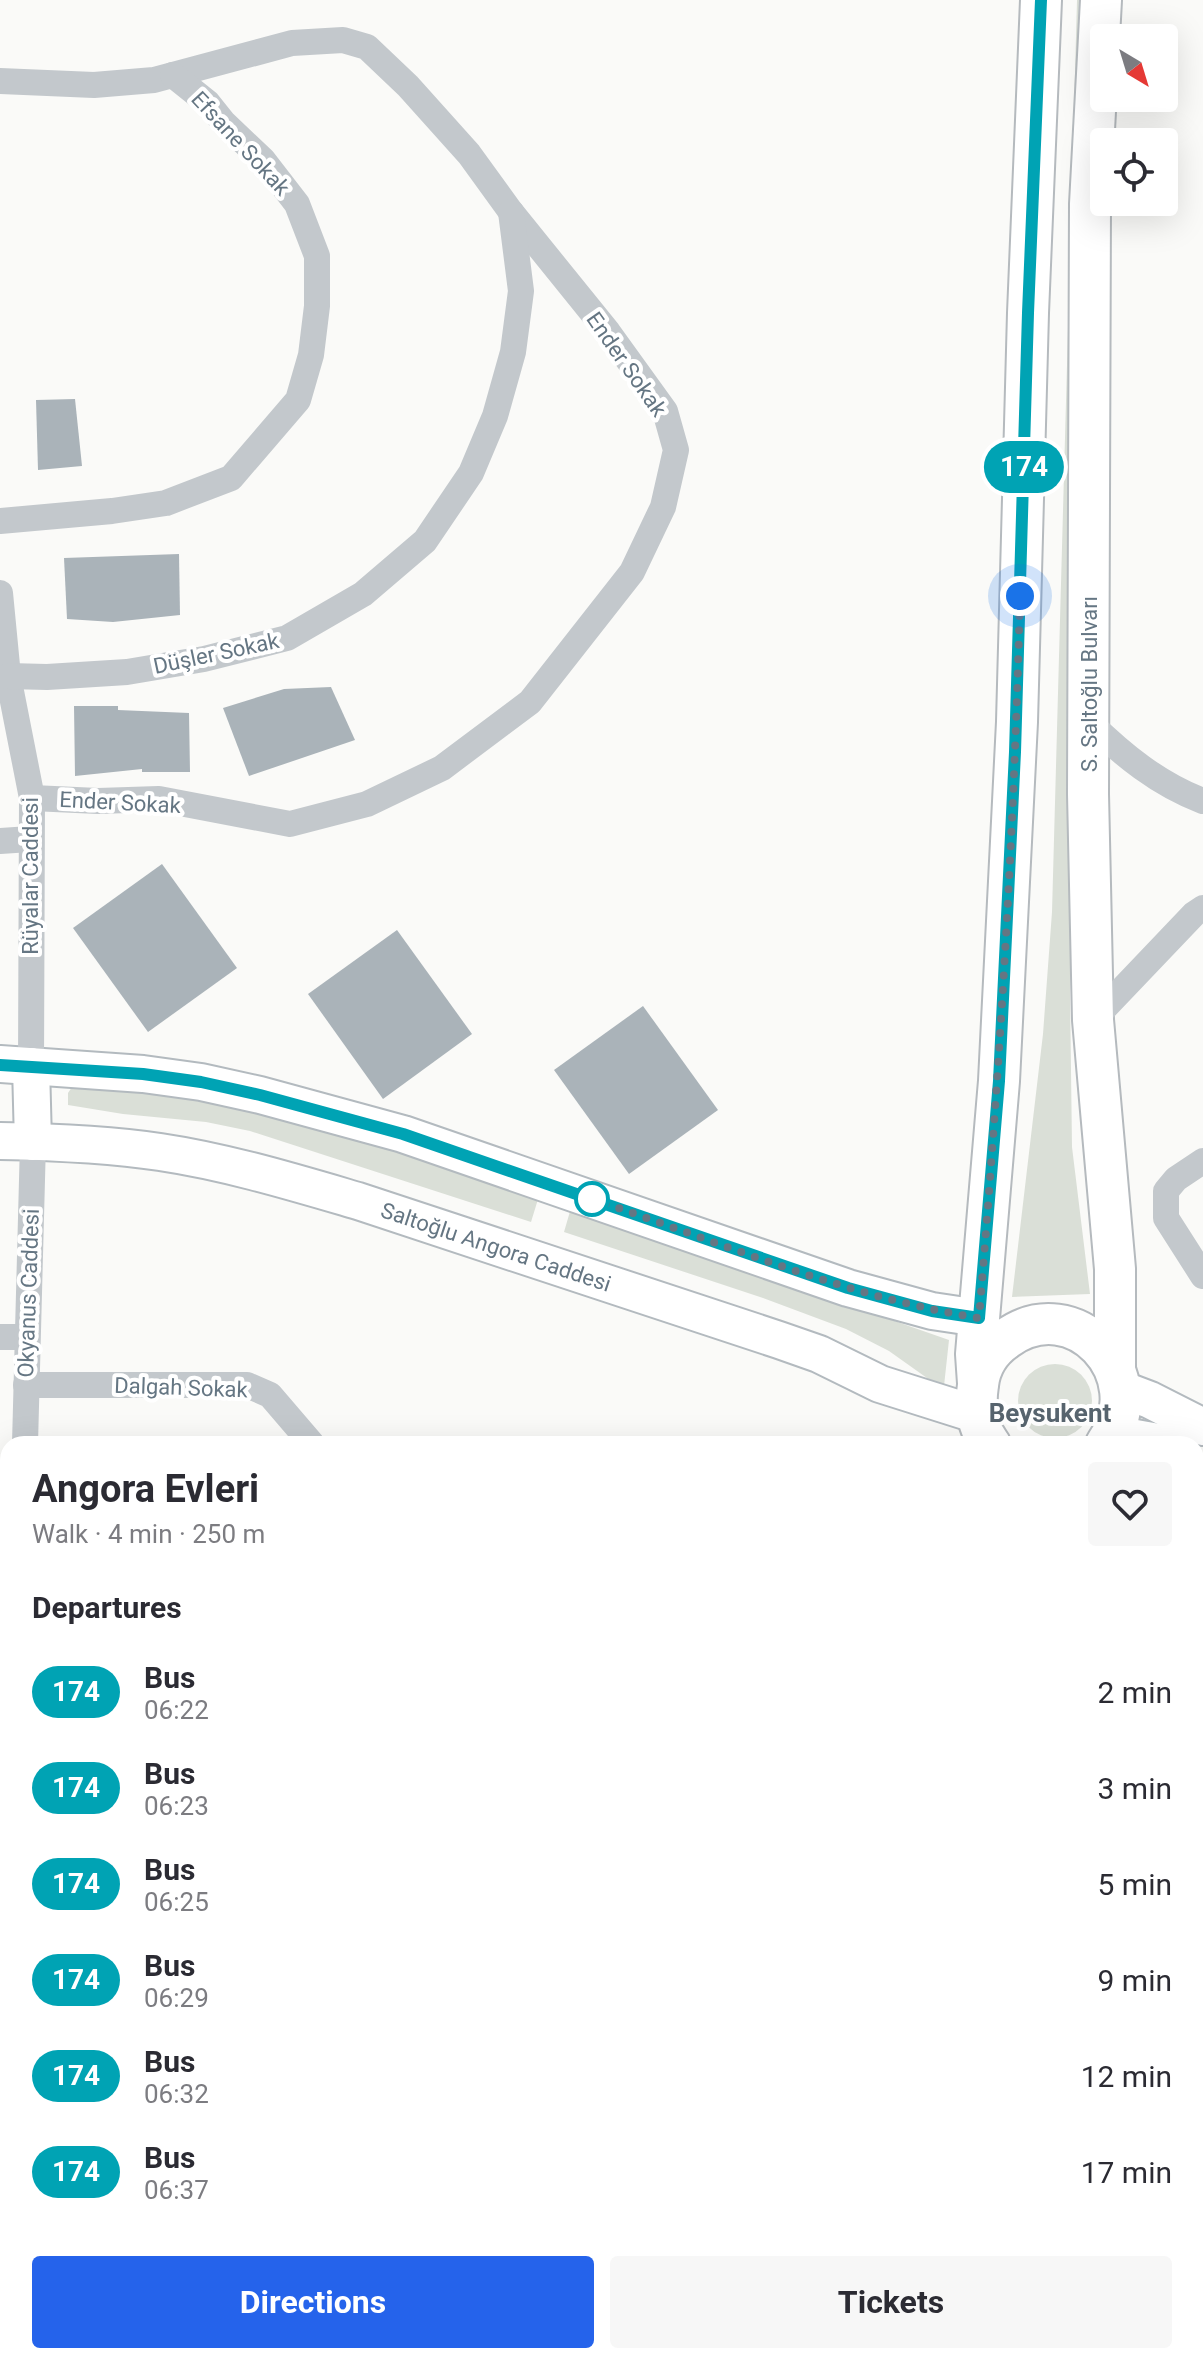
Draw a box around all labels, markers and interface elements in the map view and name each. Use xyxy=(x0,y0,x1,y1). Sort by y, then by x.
north arrow xyxy=(1090,24,1178,112)
map controls xyxy=(1090,24,1178,216)
street label: Efsane Sokak xyxy=(186,86,296,201)
button: locate xyxy=(1090,128,1178,216)
street label: Ender Sokak xyxy=(582,307,672,422)
line badge: 174 xyxy=(978,441,1070,493)
text: 174 xyxy=(1000,450,1048,483)
your location xyxy=(1000,576,1040,616)
street label: S. Saltoğlu Bulvarı xyxy=(1077,596,1102,772)
street label: Düşler Sokak xyxy=(151,628,282,679)
street label: Ender Sokak xyxy=(59,787,182,818)
street label: Rüyalar Caddesi xyxy=(18,797,43,955)
unlabelled marker xyxy=(575,1182,609,1216)
street label: Saltoğlu Angora Caddesi xyxy=(378,1197,614,1297)
street label: Okyanus Caddesi xyxy=(13,1208,44,1378)
street label: Dalgah Sokak xyxy=(114,1373,249,1402)
district label: Beysukent xyxy=(989,1398,1111,1428)
button: heart xyxy=(1088,1462,1172,1546)
text: Angora Evleri xyxy=(32,1467,259,1511)
text: Walk · 4 min · 250 m xyxy=(32,1519,265,1549)
text: Departures xyxy=(32,1590,182,1625)
text: Bus xyxy=(144,1660,195,1695)
text: 174 xyxy=(52,1675,100,1708)
text: 2 min xyxy=(1098,1675,1172,1710)
text: 06:22 xyxy=(144,1695,209,1725)
text: Bus xyxy=(144,1756,195,1791)
text: 174 xyxy=(52,1771,100,1804)
text: 3 min xyxy=(1098,1771,1172,1806)
text: 06:23 xyxy=(144,1791,209,1821)
text: Bus xyxy=(144,1852,195,1887)
text: 174 xyxy=(52,1867,100,1900)
text: 5 min xyxy=(1098,1867,1172,1902)
text: 06:25 xyxy=(144,1887,209,1917)
text: Bus xyxy=(144,1948,195,1983)
text: 174 xyxy=(52,1963,100,1996)
text: 9 min xyxy=(1098,1963,1172,1998)
text: 06:29 xyxy=(144,1983,209,2013)
text: Bus xyxy=(144,2044,195,2079)
text: 174 xyxy=(52,2059,100,2092)
text: 12 min xyxy=(1081,2059,1172,2094)
text: 06:32 xyxy=(144,2079,209,2109)
text: Bus xyxy=(144,2140,195,2175)
text: 174 xyxy=(52,2155,100,2188)
text: 17 min xyxy=(1081,2155,1172,2190)
text: 06:37 xyxy=(144,2175,209,2205)
button: Directions xyxy=(32,2256,594,2348)
button: Tickets xyxy=(610,2256,1172,2348)

